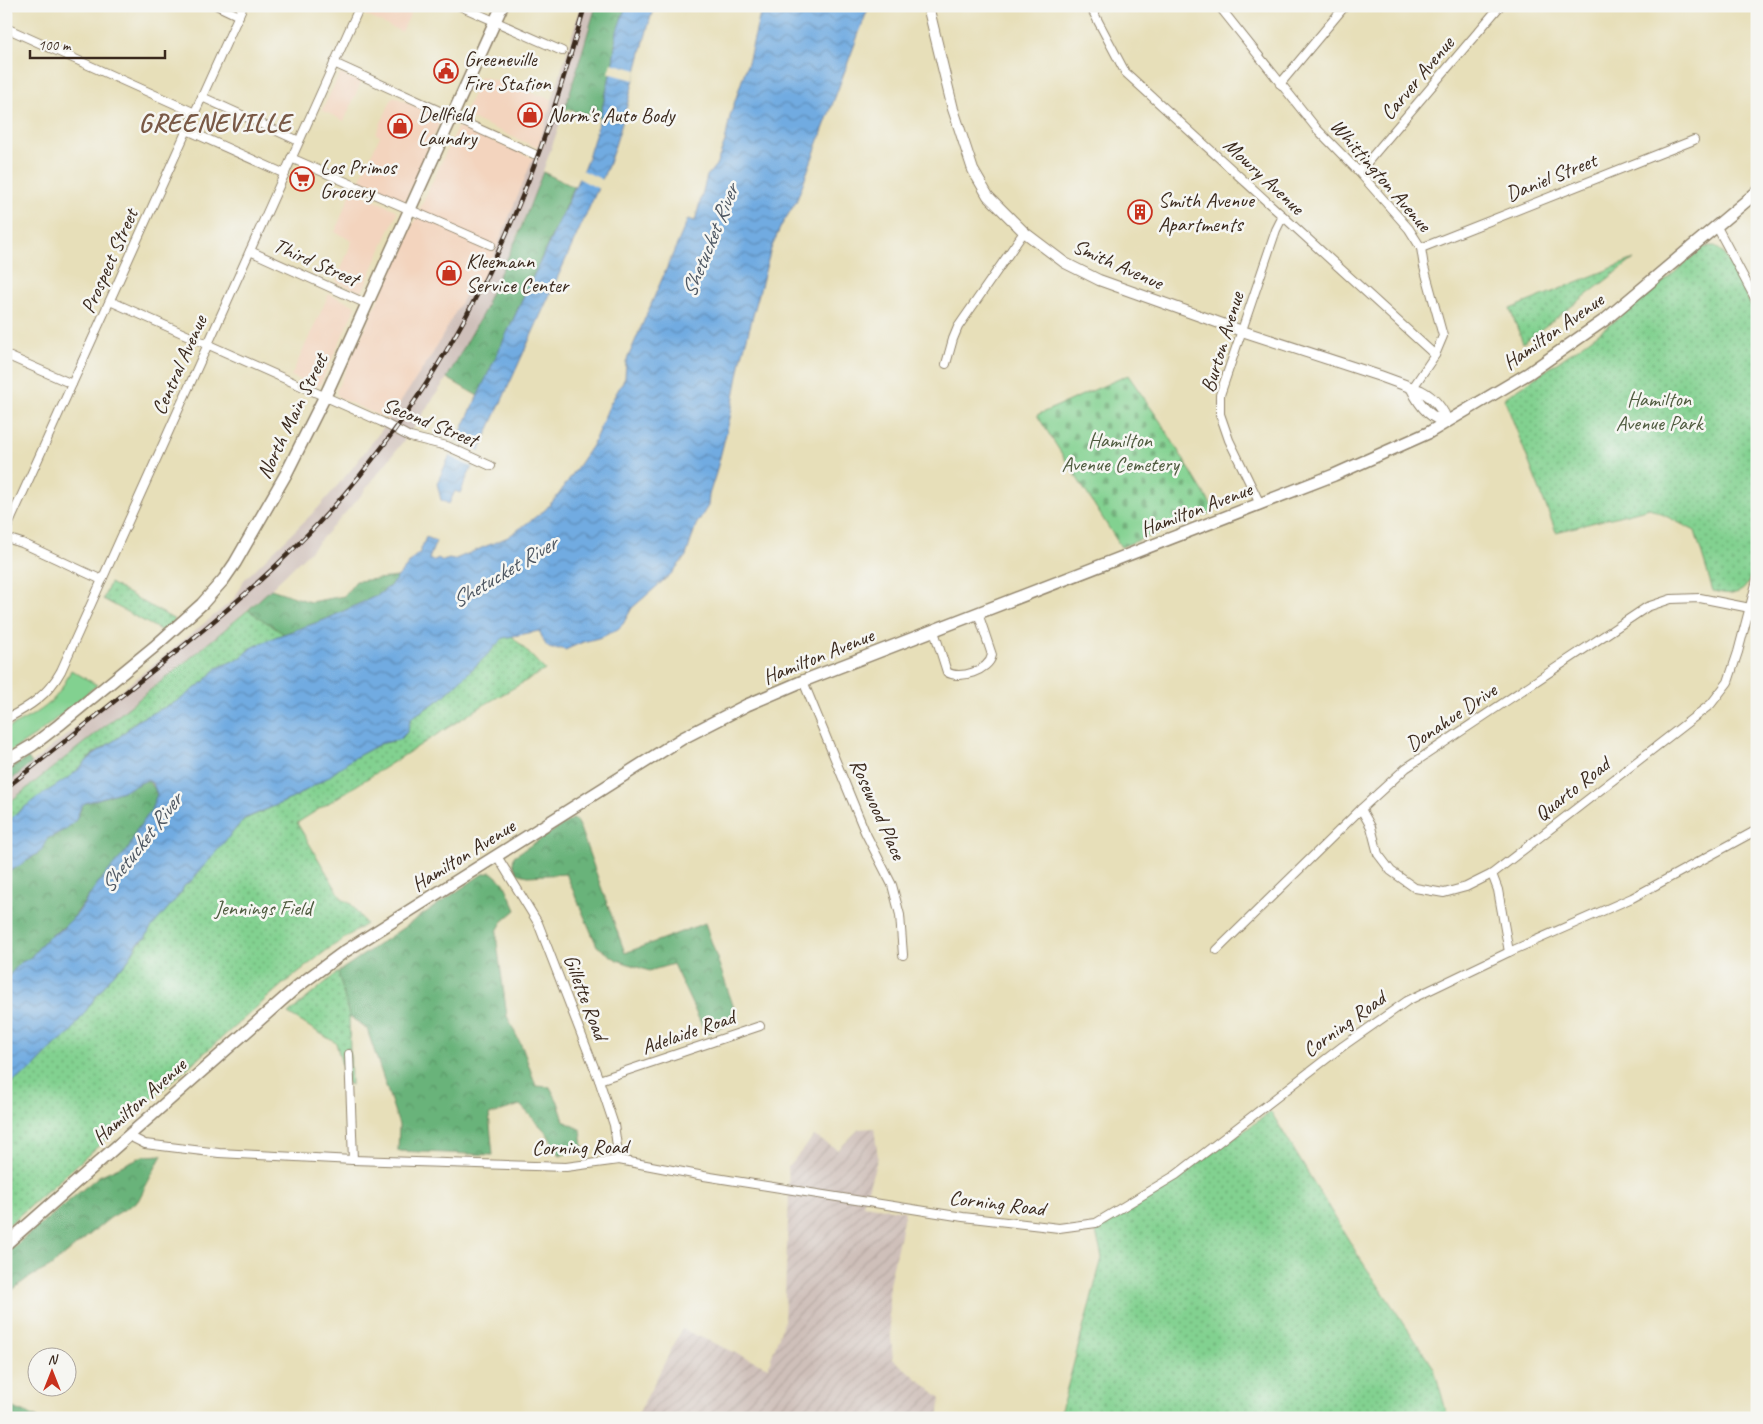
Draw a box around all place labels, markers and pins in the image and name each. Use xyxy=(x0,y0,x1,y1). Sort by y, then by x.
place label: Greeneville Fire Station xyxy=(464,46,551,96)
public building icon: Greeneville Fire Station xyxy=(433,58,459,84)
place label: Dellfield Laundry xyxy=(418,101,478,151)
shop icon: Norm's Auto Body xyxy=(517,102,543,128)
place label: Norm's Auto Body xyxy=(548,102,676,128)
shop icon: Dellfield Laundry xyxy=(387,113,413,139)
place label: Los Primos Grocery xyxy=(320,154,398,204)
supermarket icon: Los Primos Grocery xyxy=(289,166,315,192)
place label: Smith Avenue Apartments xyxy=(1158,187,1256,237)
building icon: Smith Avenue Apartments xyxy=(1127,199,1153,225)
place label: Kleemann Service Center xyxy=(466,248,570,298)
shop icon: Kleemann Service Center xyxy=(436,260,462,286)

